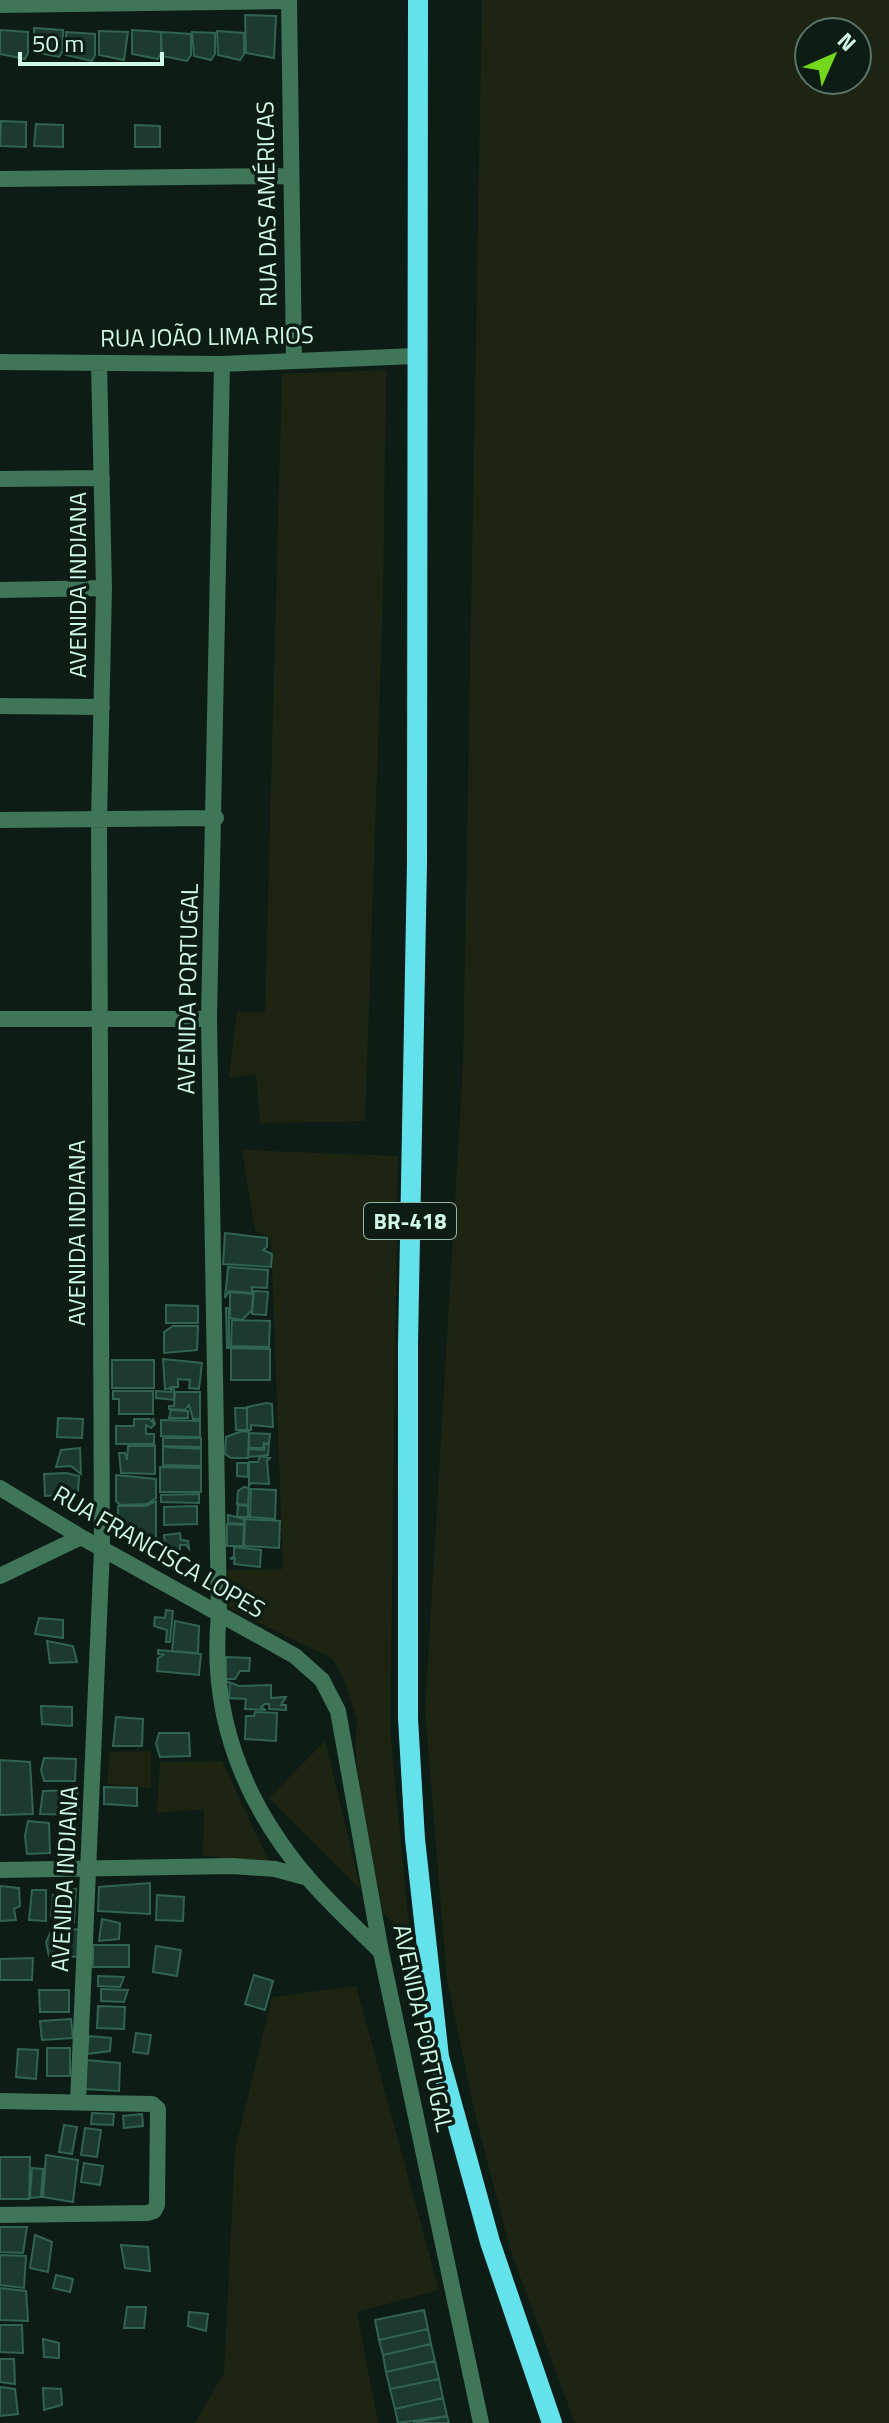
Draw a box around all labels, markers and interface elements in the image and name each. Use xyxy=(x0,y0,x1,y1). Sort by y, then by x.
scale bar xyxy=(20,16,162,66)
north arrow xyxy=(793,16,873,96)
text: N xyxy=(830,24,865,59)
text: 50 m xyxy=(32,25,84,61)
street label: RUA DAS AMÉRICAS xyxy=(246,101,286,307)
street label: RUA JOÃO LIMA RIOS xyxy=(100,316,314,356)
street label: AVENIDA INDIANA xyxy=(59,492,95,678)
street label: AVENIDA PORTUGAL xyxy=(167,883,207,1095)
street label: AVENIDA INDIANA xyxy=(58,1140,94,1326)
road number: BR-418 xyxy=(364,1203,456,1239)
street label: RUA FRANCISCA LOPES xyxy=(47,1476,272,1627)
street label: AVENIDA INDIANA xyxy=(41,1785,87,1973)
street label: AVENIDA PORTUGAL xyxy=(384,1921,464,2135)

